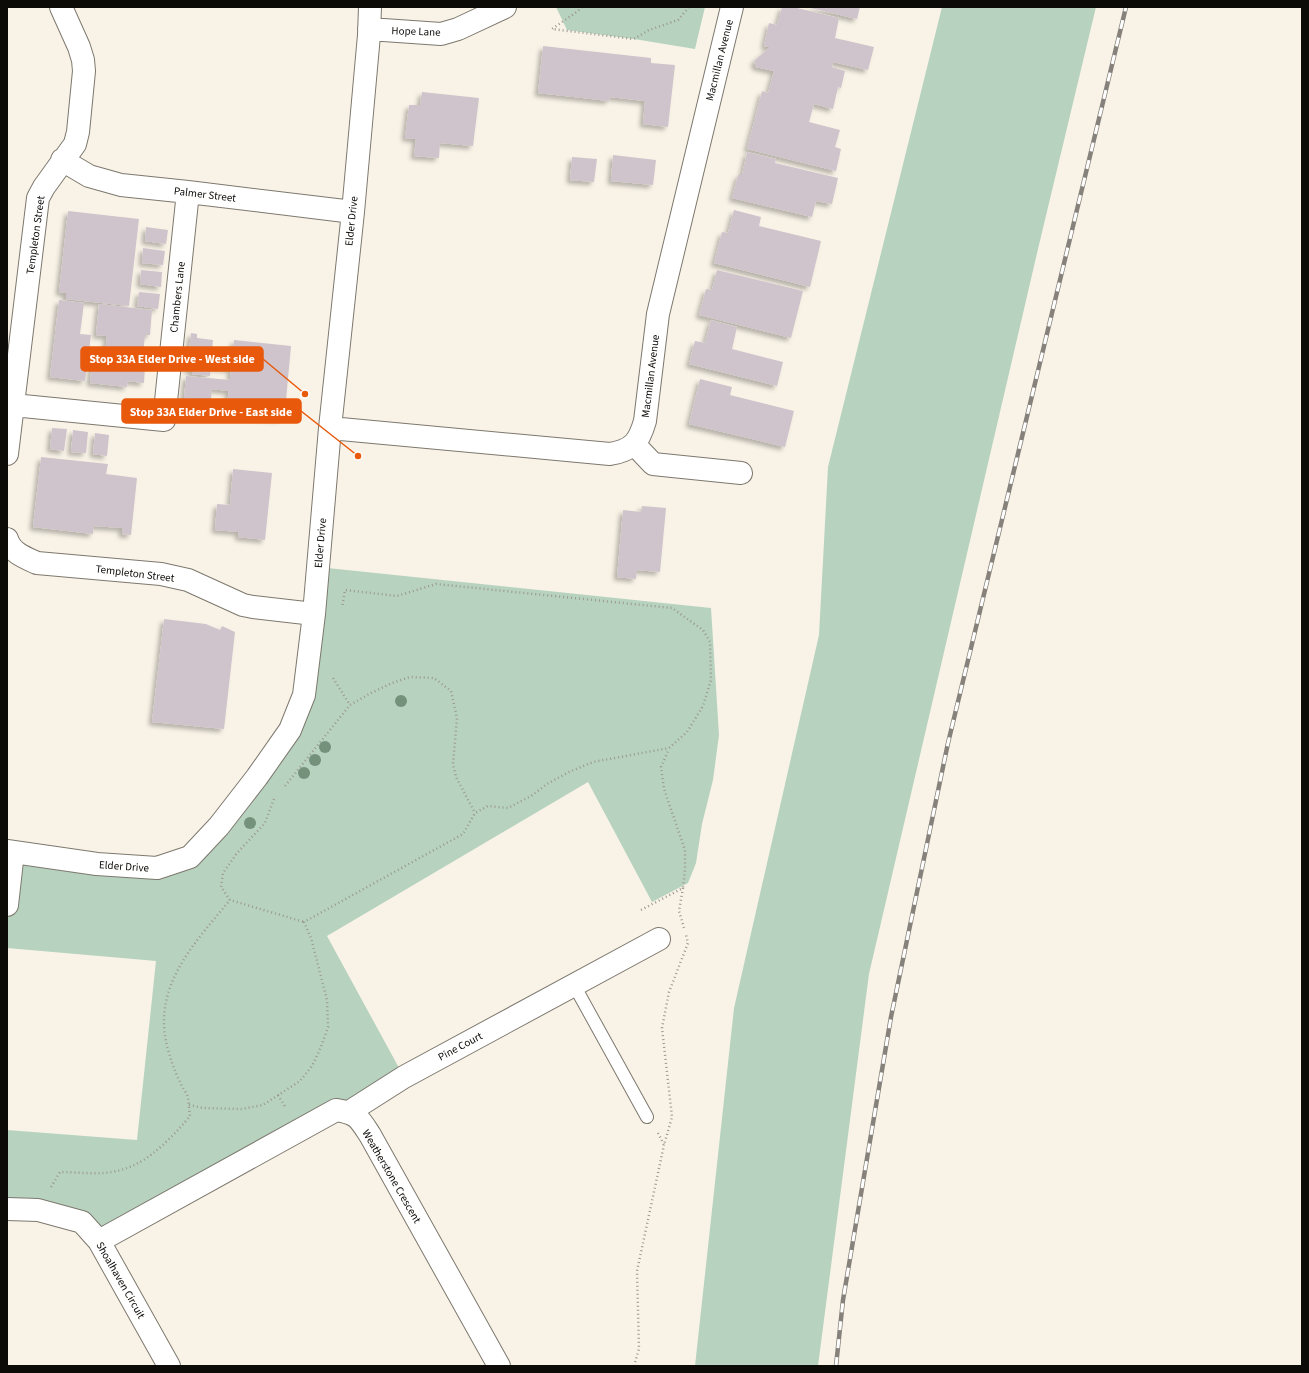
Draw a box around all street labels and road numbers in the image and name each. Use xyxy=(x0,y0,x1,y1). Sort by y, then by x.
street label: Macmillan Avenue xyxy=(702,17,737,103)
street label: Hope Lane xyxy=(391,23,441,40)
street label: Palmer Street xyxy=(173,183,237,206)
street label: Templeton Street xyxy=(23,194,48,275)
street label: Elder Drive xyxy=(341,195,362,247)
street label: Chambers Lane xyxy=(166,260,189,333)
street label: Macmillan Avenue xyxy=(638,333,663,418)
street label: Elder Drive xyxy=(311,517,330,569)
street label: Templeton Street xyxy=(95,561,175,586)
street label: Elder Drive xyxy=(98,857,150,876)
street label: Pine Court xyxy=(435,1028,485,1064)
street label: Weatherstone Crescent xyxy=(359,1127,425,1226)
street label: Shoalhaven Circuit xyxy=(92,1239,149,1322)

